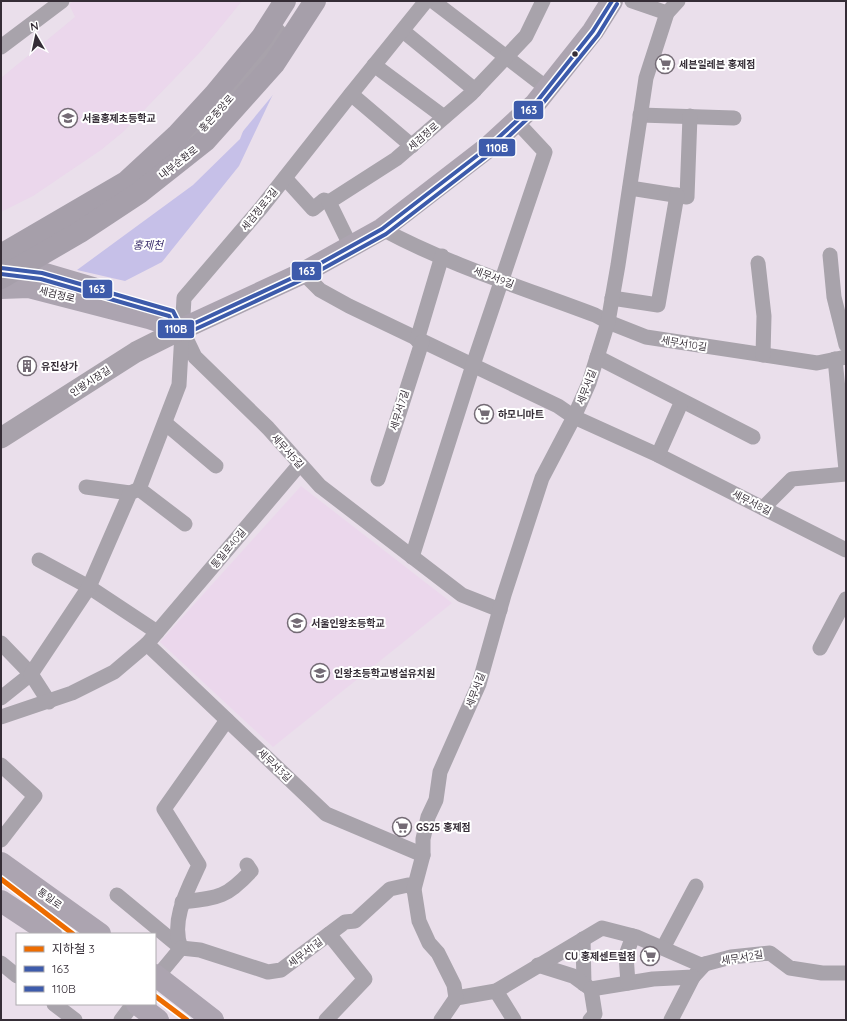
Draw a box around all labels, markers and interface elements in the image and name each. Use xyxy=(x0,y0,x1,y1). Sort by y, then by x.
north arrow xyxy=(16,16,56,56)
text: N xyxy=(29,19,40,34)
unlabelled marker xyxy=(570,49,580,59)
supermarket icon: 세븐일레븐 홍제점 xyxy=(654,53,676,75)
place label: 세븐일레븐 홍제점 xyxy=(679,58,755,71)
street label: 홍은중앙로 xyxy=(196,92,237,135)
line badge: 163 xyxy=(513,100,544,120)
text: 163 xyxy=(521,103,537,117)
school or university icon: 서울홍제초등학교 xyxy=(57,107,79,129)
place label: 서울홍제초등학교 xyxy=(82,112,156,125)
street label: 세검정로 xyxy=(405,119,441,153)
line badge: 110B xyxy=(478,138,516,157)
text: 110B xyxy=(486,141,508,155)
street label: 내부순환로 xyxy=(156,143,200,182)
street label: 세검정로3길 xyxy=(238,185,281,233)
water label: 홍제천 xyxy=(133,238,165,252)
line badge: 163 xyxy=(291,261,322,281)
text: 163 xyxy=(299,264,315,278)
street label: 세무서9길 xyxy=(472,264,516,291)
line badge: 163 xyxy=(82,279,113,299)
text: 163 xyxy=(89,282,105,296)
street label: 세검정로 xyxy=(37,284,76,305)
line badge: 110B xyxy=(157,319,195,339)
text: 110B xyxy=(165,322,187,336)
street label: 세무서10길 xyxy=(660,333,708,354)
building icon: 유진상가 xyxy=(16,355,38,377)
place label: 유진상가 xyxy=(41,360,79,373)
street label: 인왕시장길 xyxy=(67,363,113,399)
street label: 세무서길 xyxy=(574,368,599,407)
street label: 세무서7길 xyxy=(387,388,412,432)
supermarket icon: 하모니마트 xyxy=(473,403,495,425)
place label: 하모니마트 xyxy=(498,408,544,421)
street label: 세무서5길 xyxy=(269,431,307,471)
street label: 세무서8길 xyxy=(730,487,774,518)
street label: 통일로40길 xyxy=(208,526,249,571)
school or university icon: 서울인왕초등학교 xyxy=(286,612,308,634)
place label: 서울인왕초등학교 xyxy=(311,617,385,630)
school or university icon: 인왕초등학교병설유치원 xyxy=(309,662,331,684)
place label: 인왕초등학교병설유치원 xyxy=(334,667,435,680)
street label: 세무서길 xyxy=(463,671,488,710)
street label: 세무서3길 xyxy=(255,746,294,785)
supermarket icon: GS25 홍제점 xyxy=(391,816,413,838)
place label: GS25 홍제점 xyxy=(416,821,471,834)
street label: 통일로 xyxy=(35,885,65,912)
legend xyxy=(16,933,156,1005)
street label: 세무서1길 xyxy=(285,935,325,970)
text: 지하철 3 xyxy=(52,941,95,956)
supermarket icon: CU 홍제센트럴점 xyxy=(639,945,661,967)
street label: 세무서2길 xyxy=(720,948,764,967)
place label: CU 홍제센트럴점 xyxy=(565,950,636,963)
text: 163 xyxy=(52,961,69,976)
text: 110B xyxy=(52,981,76,996)

